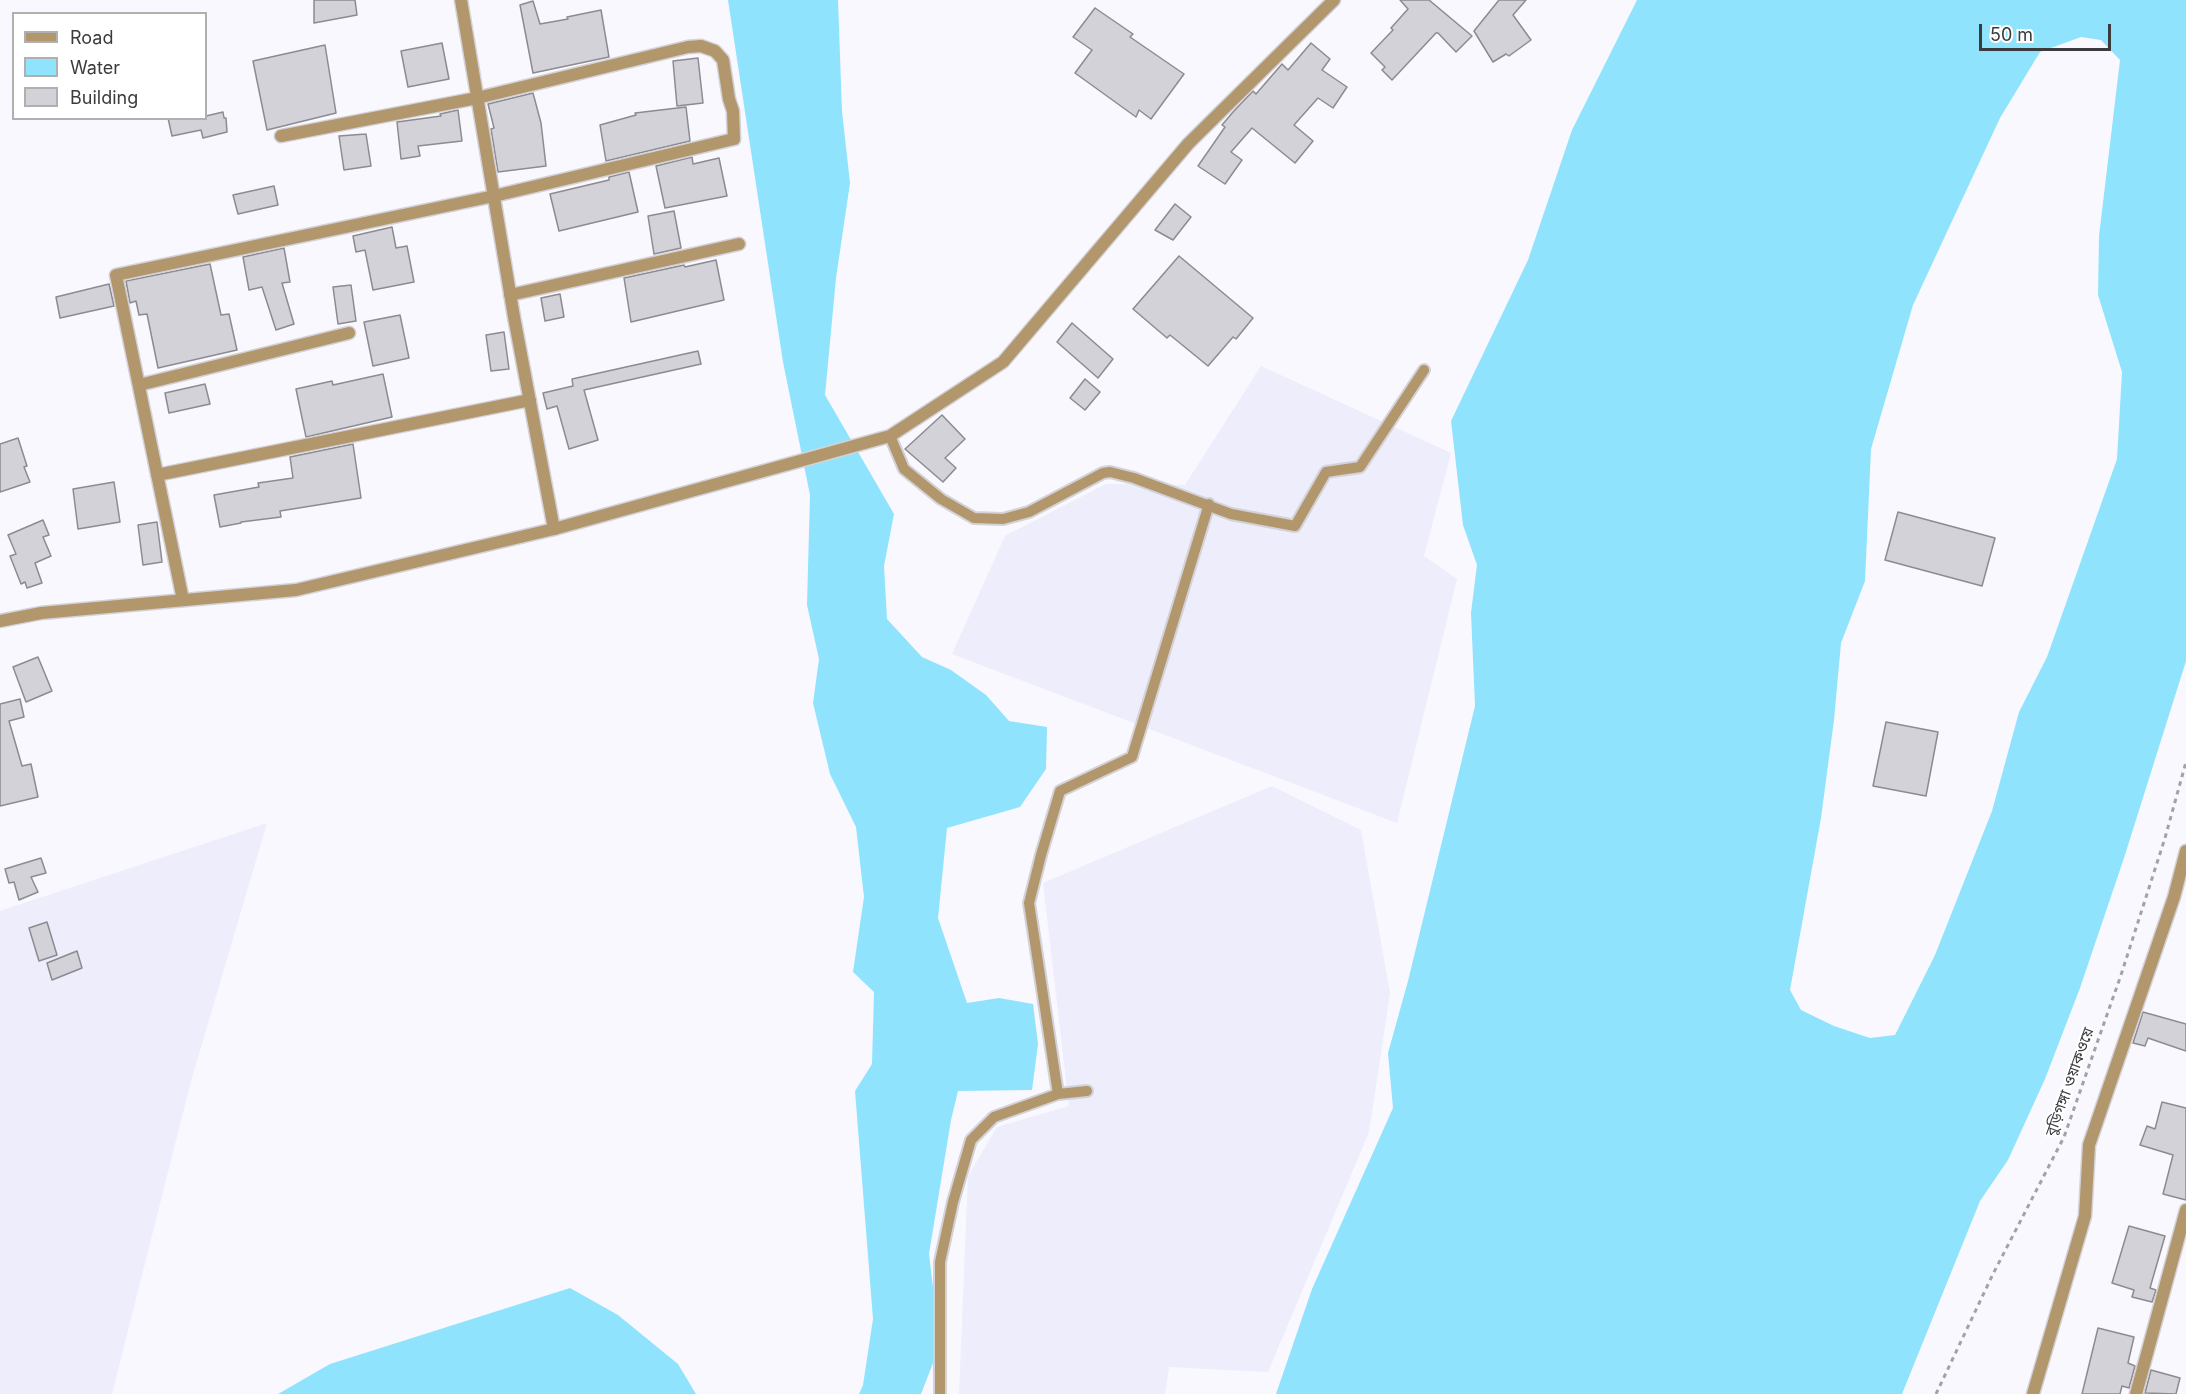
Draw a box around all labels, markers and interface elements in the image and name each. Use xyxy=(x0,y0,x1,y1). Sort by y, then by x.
legend xyxy=(12,12,207,120)
scale bar xyxy=(1982,12,2114,50)
text: 50 m xyxy=(1990,24,2033,45)
text: Road xyxy=(70,27,113,48)
text: Water xyxy=(70,57,120,78)
text: Building xyxy=(70,87,138,108)
street label: বুড়িগঙ্গা ওয়াকওয়ে xyxy=(2042,1025,2098,1139)

